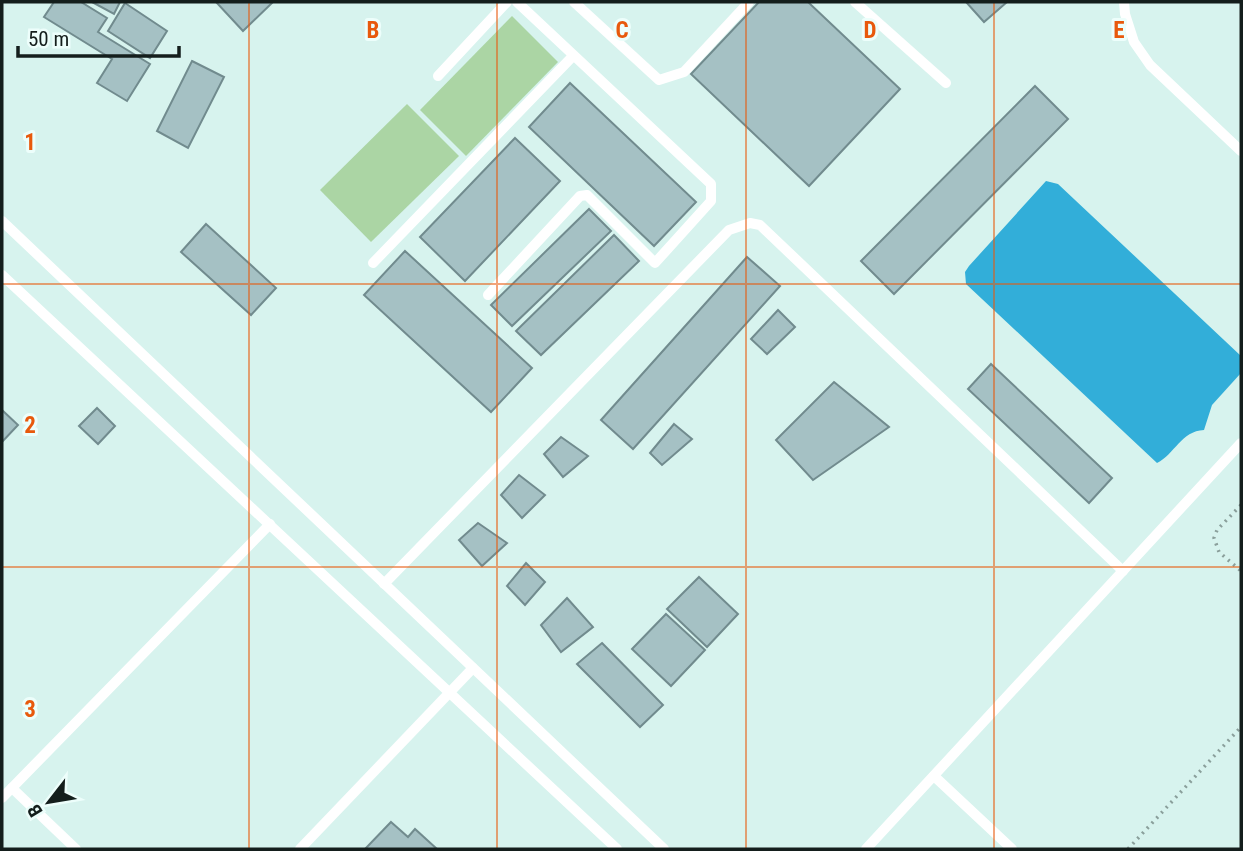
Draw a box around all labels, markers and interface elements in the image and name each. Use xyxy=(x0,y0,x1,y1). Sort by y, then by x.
scale bar xyxy=(18,14,178,58)
text: B xyxy=(367,17,379,44)
text: C xyxy=(615,17,629,44)
text: D xyxy=(864,17,877,44)
text: E xyxy=(1113,17,1125,44)
text: 50 m xyxy=(28,27,69,51)
text: 1 xyxy=(24,129,36,156)
text: 2 xyxy=(24,412,36,439)
text: 3 xyxy=(24,696,36,723)
north arrow xyxy=(14,767,84,837)
text: B xyxy=(22,800,47,821)

